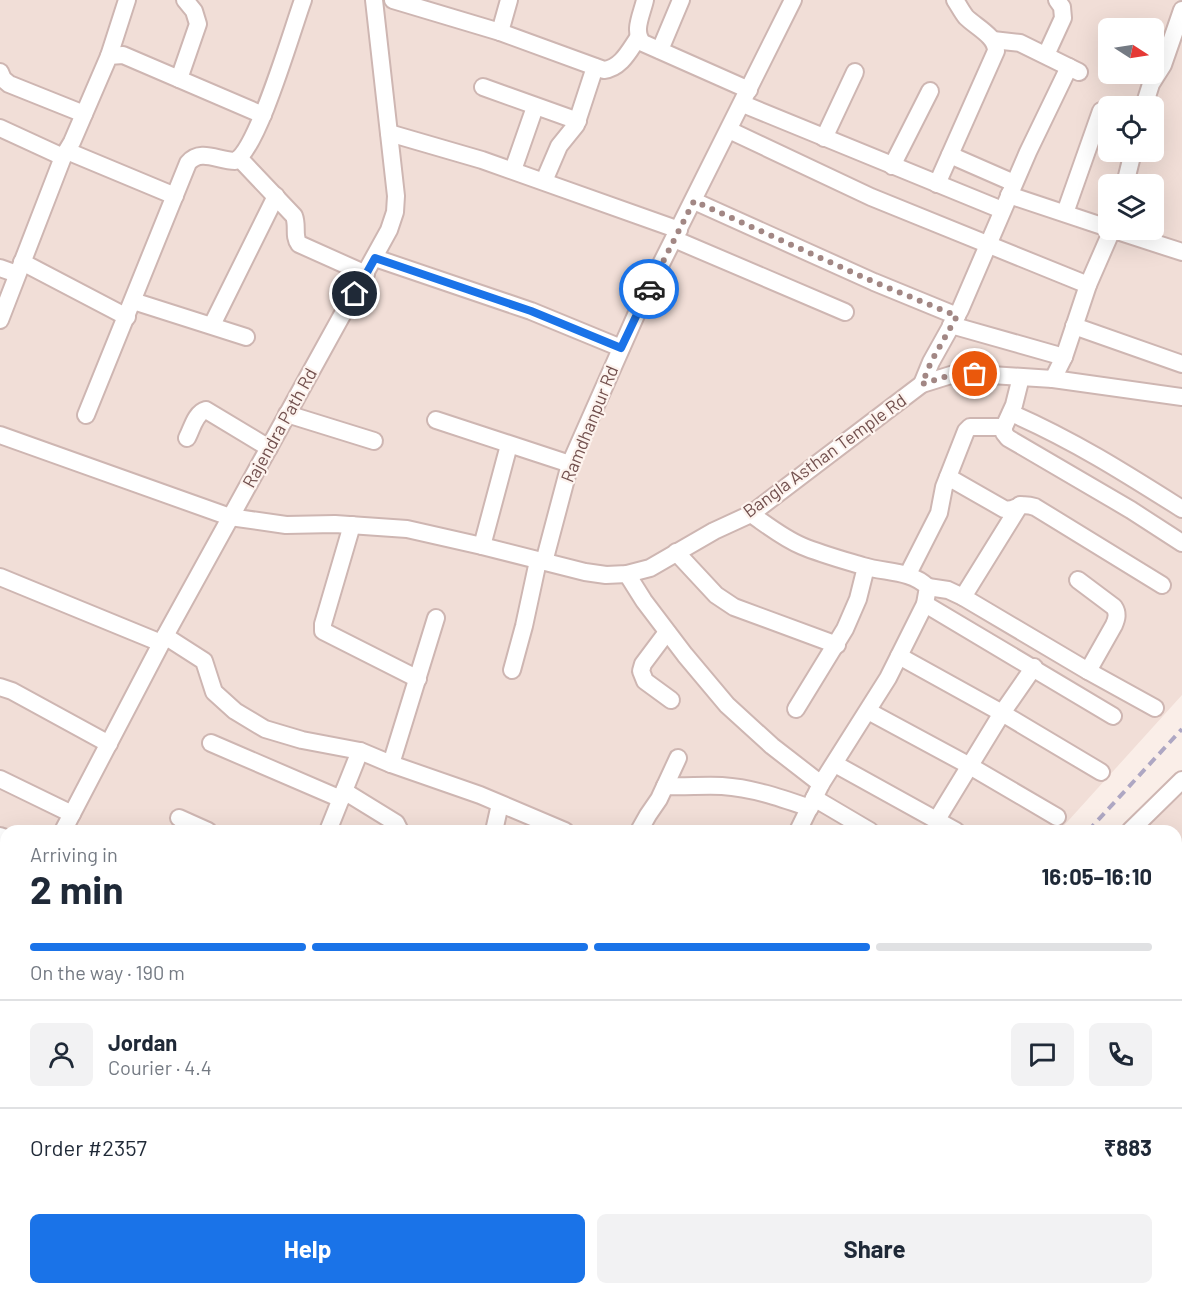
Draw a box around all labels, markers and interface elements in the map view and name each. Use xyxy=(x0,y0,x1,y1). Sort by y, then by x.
north arrow xyxy=(1098,18,1164,84)
map controls xyxy=(1098,18,1164,240)
button: locate xyxy=(1098,96,1164,162)
button: layers xyxy=(1098,174,1164,240)
courier xyxy=(619,259,679,319)
pin xyxy=(329,268,380,319)
icon: car xyxy=(633,273,666,306)
icon: home xyxy=(338,277,371,310)
pin xyxy=(949,348,1000,399)
icon: bag xyxy=(958,357,991,390)
street label: Ramdhanpur Rd xyxy=(556,362,622,485)
street label: Rajendra Path Rd xyxy=(237,364,321,491)
street label: Bangla Asthan Temple Rd xyxy=(738,389,910,522)
text: Arriving in xyxy=(30,842,118,866)
text: 16:05–16:10 xyxy=(1042,863,1152,889)
text: 2 min xyxy=(30,865,123,912)
text: On the way · 190 m xyxy=(30,960,185,984)
button: person xyxy=(30,1023,93,1086)
button: chat xyxy=(1011,1023,1074,1086)
button: phone xyxy=(1089,1023,1152,1086)
text: Jordan xyxy=(108,1029,177,1055)
text: Courier · 4.4 xyxy=(108,1055,212,1079)
text: Order #2357 xyxy=(30,1134,147,1160)
text: ₹883 xyxy=(1104,1134,1152,1160)
button: Help xyxy=(30,1214,585,1283)
button: Share xyxy=(597,1214,1152,1283)

